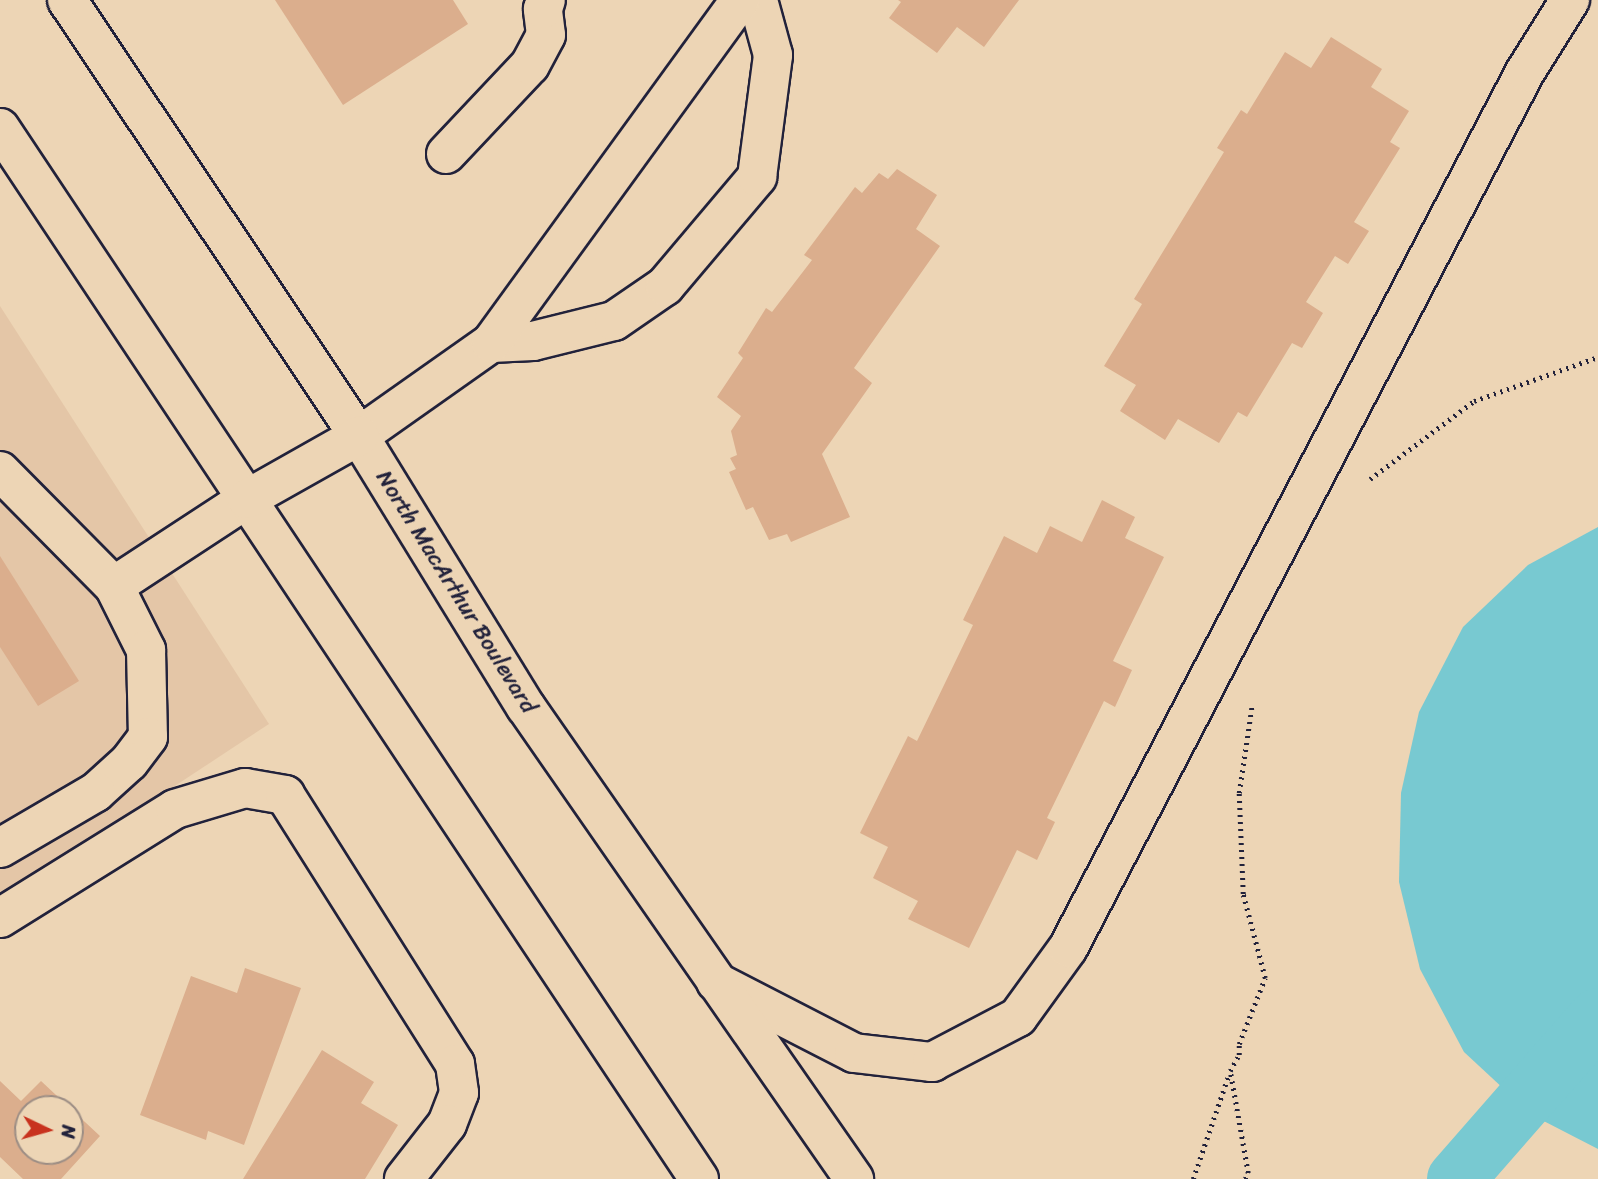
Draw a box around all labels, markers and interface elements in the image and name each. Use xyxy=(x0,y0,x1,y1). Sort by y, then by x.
street label: North MacArthur Boulevard xyxy=(370,466,542,718)
north arrow xyxy=(14,1095,84,1165)
text: N xyxy=(51,1124,85,1140)

